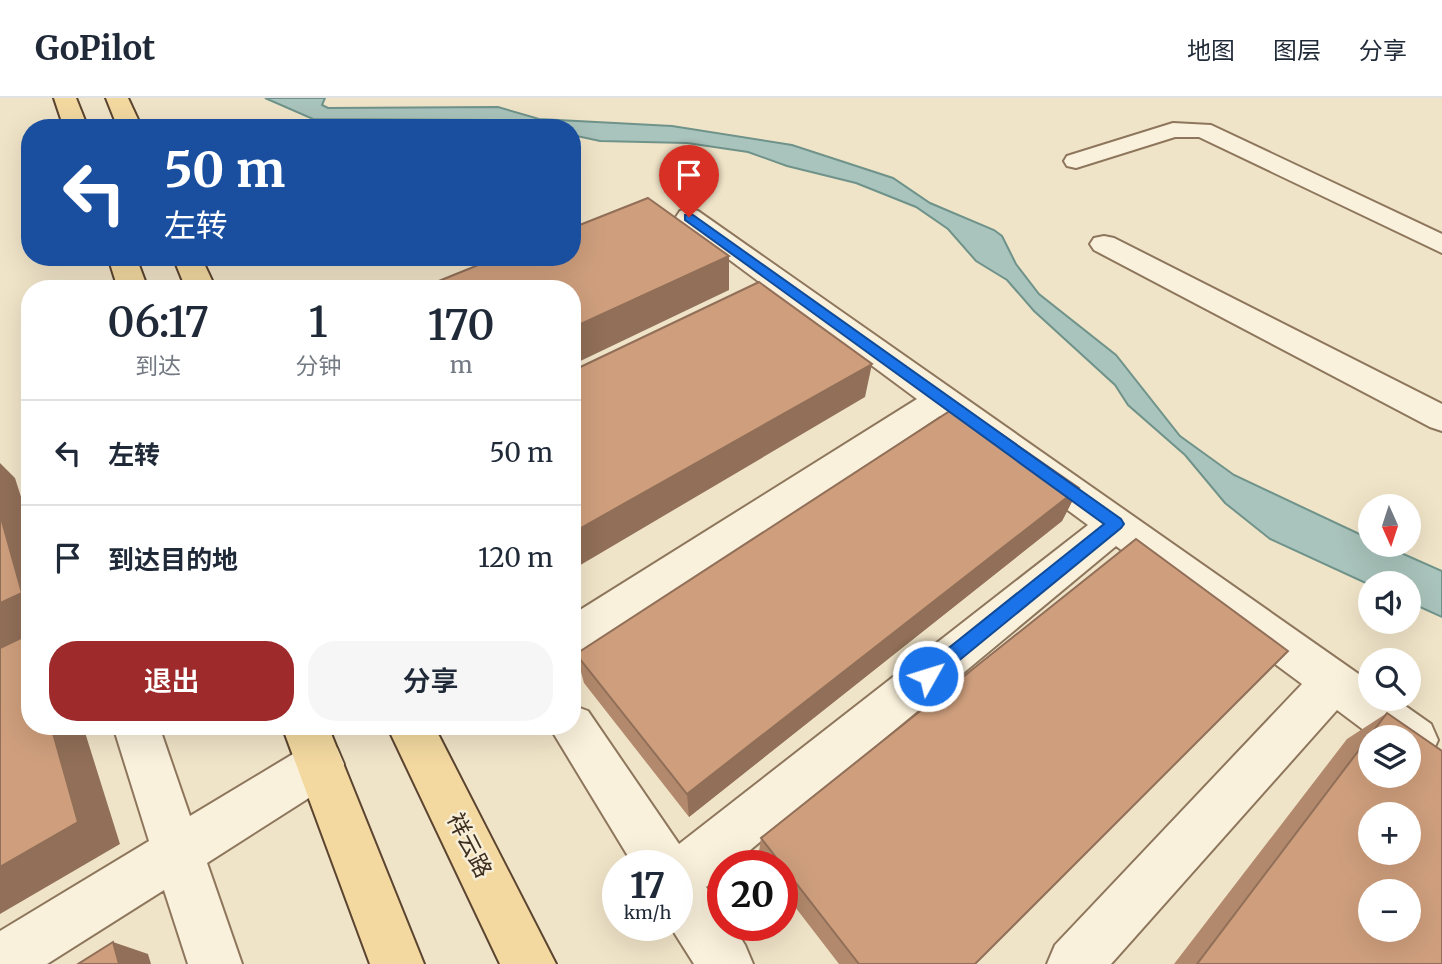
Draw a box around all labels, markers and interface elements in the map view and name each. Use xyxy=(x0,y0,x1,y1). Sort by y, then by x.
text: GoPilot xyxy=(35,28,155,69)
text: 地图 xyxy=(1187,35,1235,66)
text: 图层 xyxy=(1273,35,1321,66)
text: 分享 xyxy=(1359,35,1407,66)
text: 50 m xyxy=(164,139,285,200)
pin xyxy=(659,145,719,217)
icon: left xyxy=(49,147,140,238)
icon: arrive xyxy=(670,156,708,194)
text: 左转 xyxy=(164,206,228,246)
text: 06:17 xyxy=(107,296,209,348)
text: 1 xyxy=(309,296,328,348)
text: 170 xyxy=(427,299,495,351)
text: m xyxy=(450,350,473,379)
text: 到达 xyxy=(135,351,181,380)
text: 分钟 xyxy=(295,351,341,380)
icon: left xyxy=(49,434,87,472)
text: 50 m xyxy=(489,436,553,469)
text: 左转 xyxy=(108,438,160,471)
north arrow xyxy=(1358,494,1421,556)
map controls xyxy=(1358,494,1421,942)
icon: arrive xyxy=(49,539,87,577)
text: 120 m xyxy=(478,541,553,574)
text: 到达目的地 xyxy=(108,543,238,576)
button: sound xyxy=(1358,571,1421,634)
position arrow xyxy=(891,639,965,713)
button: 退出 xyxy=(49,641,294,721)
button: 分享 xyxy=(308,641,553,721)
button: search xyxy=(1358,648,1421,711)
button: layers xyxy=(1358,725,1421,788)
button: + xyxy=(1358,802,1421,865)
street label: 祥云路 xyxy=(441,808,499,882)
speed limit sign: 20 xyxy=(707,850,798,941)
text: 17 xyxy=(630,864,665,908)
button: − xyxy=(1358,879,1421,942)
text: km/h xyxy=(624,901,671,924)

